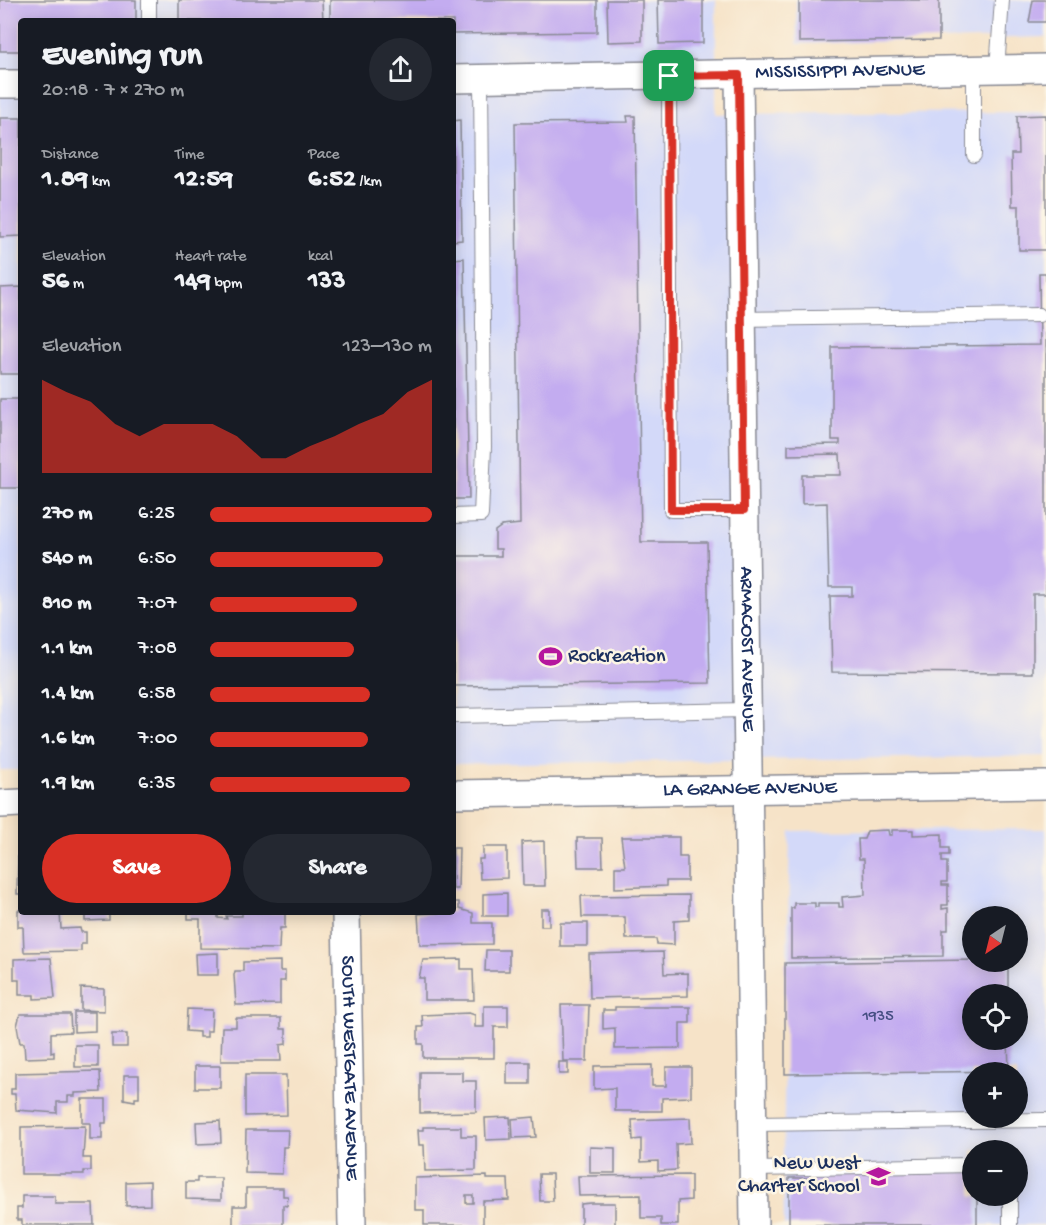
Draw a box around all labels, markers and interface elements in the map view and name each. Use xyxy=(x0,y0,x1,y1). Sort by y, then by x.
text: Evening run xyxy=(42,38,202,76)
button: share xyxy=(369,38,432,101)
pin xyxy=(643,50,694,101)
icon: arrive xyxy=(652,59,685,92)
street label: MISSISSIPPI AVENUE xyxy=(755,59,926,85)
text: 20:18 · 7 × 270 m xyxy=(42,80,184,103)
text: Distance xyxy=(42,146,99,165)
text: Time xyxy=(175,146,204,165)
text: Pace xyxy=(308,146,339,165)
text: 1.89 xyxy=(42,165,88,196)
text: 12:59 xyxy=(175,165,233,196)
text: 6:52 xyxy=(308,165,356,196)
text: km xyxy=(88,173,110,192)
text: /km xyxy=(356,173,382,192)
text: Elevation xyxy=(42,248,106,267)
text: Heart rate xyxy=(175,248,247,267)
text: kcal xyxy=(308,248,333,267)
text: 56 xyxy=(42,267,69,298)
text: 149 xyxy=(175,267,211,298)
text: 133 xyxy=(308,267,346,298)
text: m xyxy=(69,275,84,294)
text: bpm xyxy=(211,275,242,294)
text: Elevation xyxy=(42,336,122,359)
text: 123–130 m xyxy=(343,336,432,359)
text: 270 m xyxy=(42,503,93,526)
text: 6:25 xyxy=(138,503,175,526)
text: 540 m xyxy=(42,548,92,571)
text: 6:50 xyxy=(138,548,176,571)
street label: ARMACOST AVENUE xyxy=(734,566,759,733)
text: 810 m xyxy=(42,593,91,616)
text: 7:07 xyxy=(138,593,176,616)
text: 1.1 km xyxy=(42,638,92,661)
text: 7:08 xyxy=(138,638,177,661)
sports icon: Rockreation xyxy=(537,644,563,670)
place label: Rockreation xyxy=(568,646,666,669)
text: 1.4 km xyxy=(42,683,94,706)
text: 6:58 xyxy=(138,683,176,706)
text: 1.6 km xyxy=(42,728,94,751)
text: 7:00 xyxy=(138,728,177,751)
text: 1.9 km xyxy=(42,773,94,796)
text: 6:35 xyxy=(138,773,175,796)
street label: LA GRANGE AVENUE xyxy=(663,777,839,802)
button: Save xyxy=(42,834,231,903)
button: Share xyxy=(243,834,432,903)
north arrow xyxy=(962,906,1028,972)
map controls xyxy=(962,906,1028,1206)
street label: SOUTH WESTGATE AVENUE xyxy=(335,955,363,1182)
button: locate xyxy=(962,984,1028,1050)
house number: 1935 xyxy=(861,1008,894,1027)
button: + xyxy=(962,1062,1028,1128)
button: − xyxy=(962,1140,1028,1206)
place label: New West Charter School xyxy=(738,1153,862,1199)
school or university icon: New West Charter School xyxy=(865,1163,891,1189)

